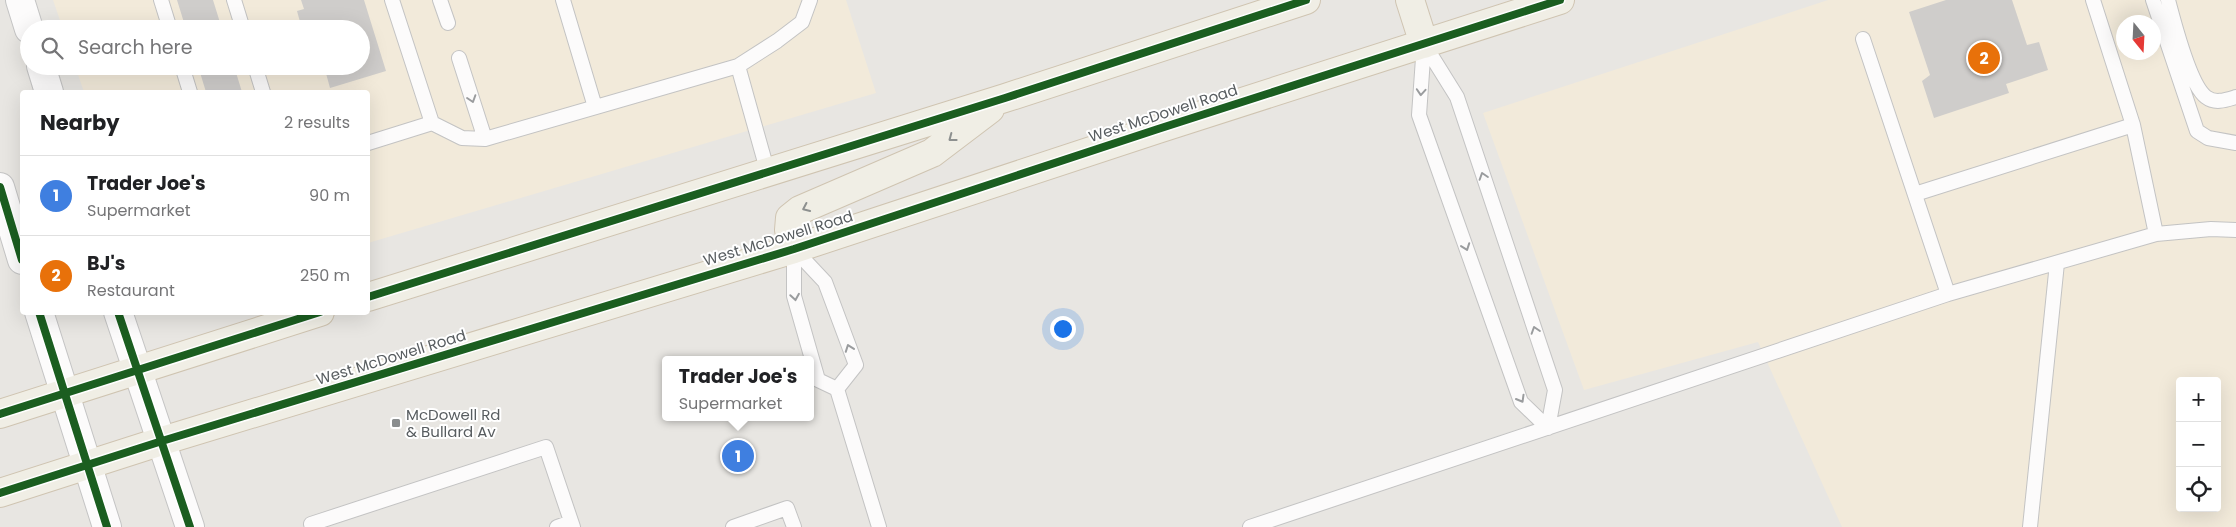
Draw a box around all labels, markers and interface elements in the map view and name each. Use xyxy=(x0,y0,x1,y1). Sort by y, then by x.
north arrow xyxy=(2116,15,2161,60)
search box xyxy=(20,20,370,75)
icon: search xyxy=(38,34,66,62)
text: Search here xyxy=(78,34,192,61)
pin: 2 xyxy=(1968,39,2000,77)
street label: West McDowell Road xyxy=(1086,79,1240,147)
one-way arrow xyxy=(1415,89,1426,97)
one-way arrow xyxy=(466,94,476,102)
text: Nearby xyxy=(40,108,120,137)
text: 2 results xyxy=(284,111,350,134)
one-way arrow xyxy=(948,132,958,141)
text: Trader Joe's xyxy=(87,170,206,197)
one-way arrow xyxy=(1479,172,1489,181)
text: 1 xyxy=(53,184,59,207)
text: 90 m xyxy=(309,184,350,207)
text: Supermarket xyxy=(87,199,191,222)
one-way arrow xyxy=(802,202,811,212)
street label: West McDowell Road xyxy=(701,205,855,271)
one-way arrow xyxy=(1460,242,1470,251)
text: BJ's xyxy=(87,250,125,277)
text: 2 xyxy=(51,264,61,287)
text: 250 m xyxy=(300,264,350,287)
text: Restaurant xyxy=(87,279,175,302)
one-way arrow xyxy=(790,293,800,302)
your location xyxy=(1050,316,1076,342)
street label: West McDowell Road xyxy=(314,324,468,390)
one-way arrow xyxy=(1530,326,1540,335)
one-way arrow xyxy=(845,344,855,353)
popup xyxy=(662,356,814,421)
text: Trader Joe's xyxy=(679,363,797,390)
map controls xyxy=(2176,377,2221,512)
button: + xyxy=(2176,377,2221,422)
text: Supermarket xyxy=(679,392,782,415)
one-way arrow xyxy=(1515,394,1525,403)
place label: McDowell Rd & Bullard Av xyxy=(406,404,500,442)
marker: McDowell Rd & Bullard Av xyxy=(390,417,402,429)
button: − xyxy=(2176,422,2221,467)
pin: 1 xyxy=(722,437,754,475)
button: locate xyxy=(2176,467,2221,512)

